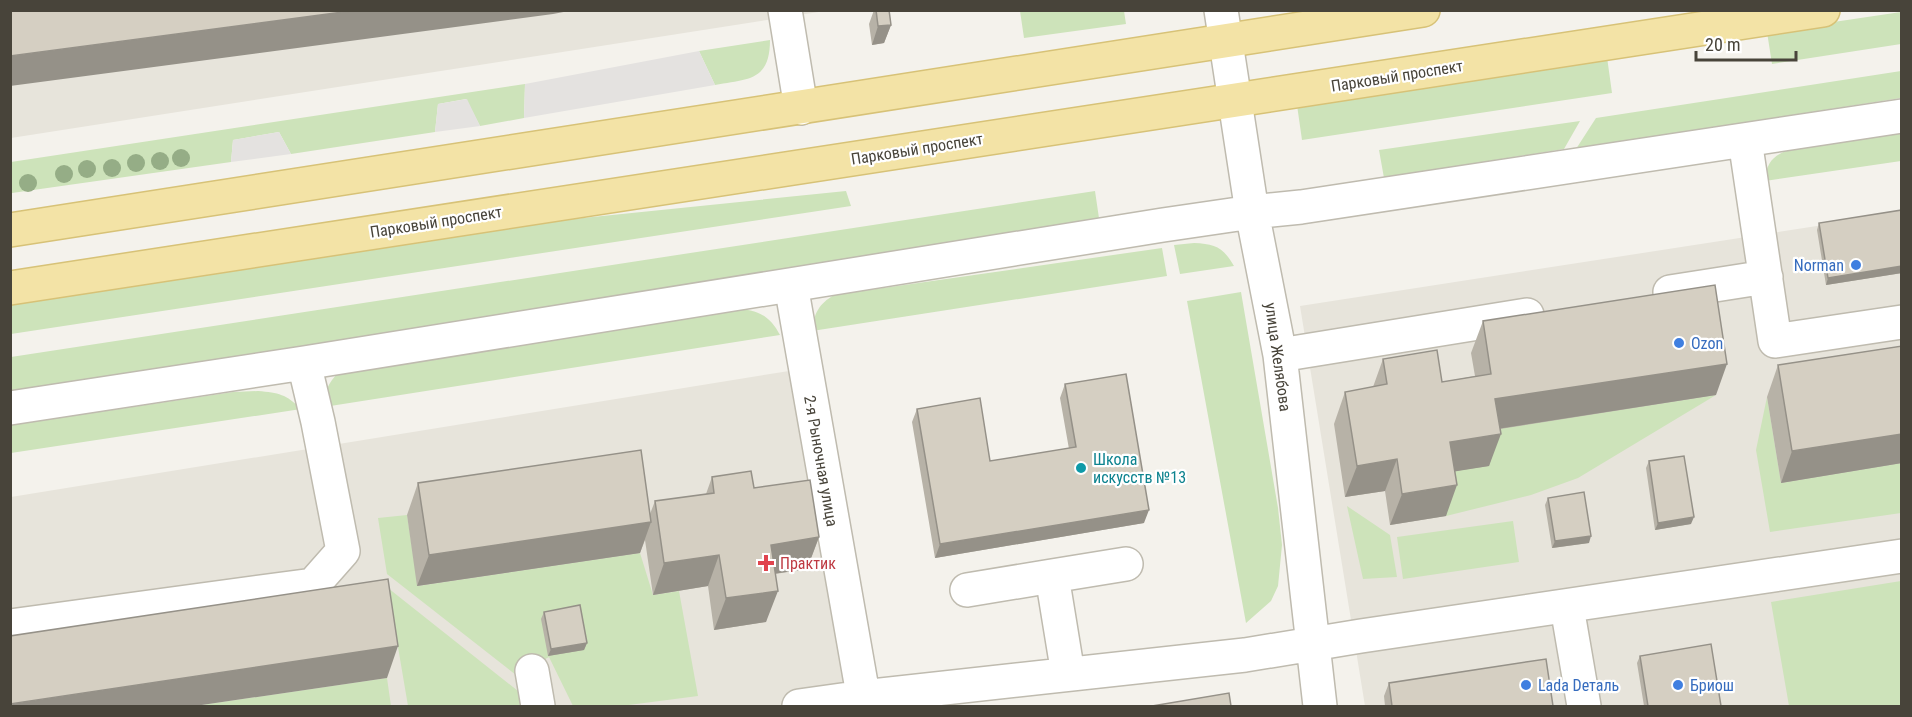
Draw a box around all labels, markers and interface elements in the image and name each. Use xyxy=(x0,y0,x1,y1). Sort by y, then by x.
scale bar xyxy=(1696,24,1796,62)
text: 20 m xyxy=(1705,34,1740,55)
street label: Парковый проспект xyxy=(1330,56,1465,96)
street label: Парковый проспект xyxy=(850,129,985,169)
street label: Парковый проспект xyxy=(369,202,504,242)
place label: Norman xyxy=(1794,256,1844,275)
marker: Norman xyxy=(1849,258,1863,272)
street label: улица Желябова xyxy=(1261,301,1295,413)
place label: Ozon xyxy=(1691,334,1723,353)
marker: Ozon xyxy=(1672,336,1686,350)
street label: 2-я Рыночная улица xyxy=(800,394,842,528)
place label: Школа искусств №13 xyxy=(1093,450,1186,487)
marker: Школа искусств №13 xyxy=(1074,461,1088,475)
marker: Практик xyxy=(757,554,775,572)
place label: Практик xyxy=(780,554,836,573)
place label: Lada Dеталь xyxy=(1538,676,1619,695)
place label: Бриош xyxy=(1690,676,1734,695)
marker: Lada Dеталь xyxy=(1519,678,1533,692)
marker: Бриош xyxy=(1671,678,1685,692)

